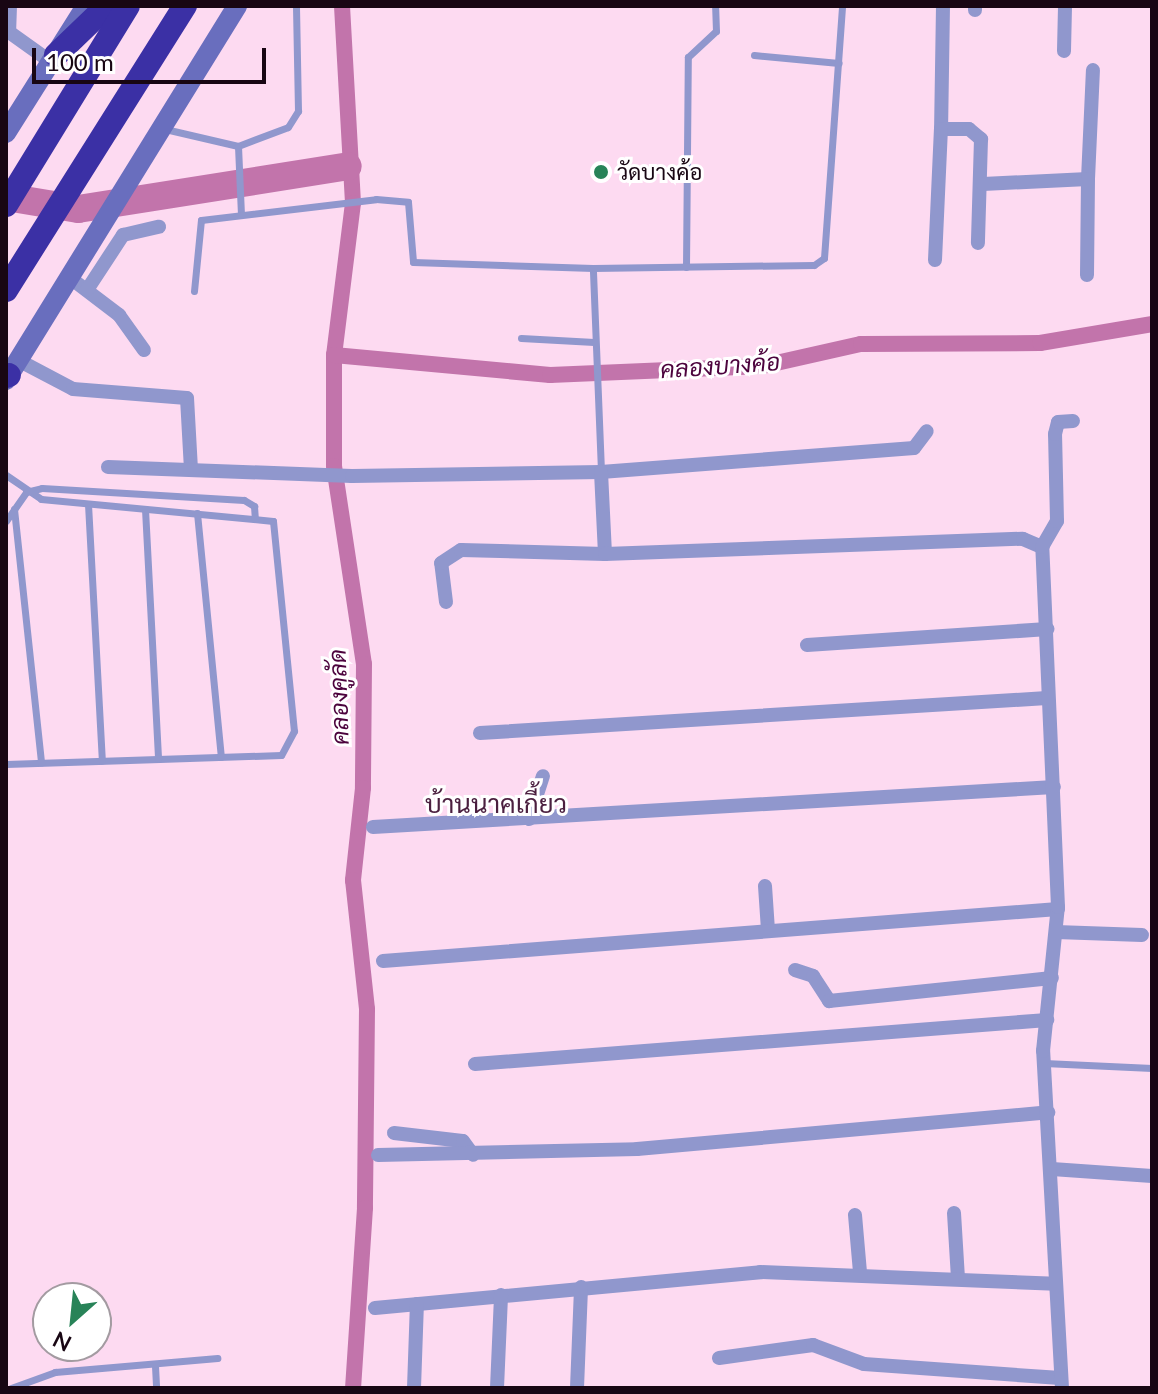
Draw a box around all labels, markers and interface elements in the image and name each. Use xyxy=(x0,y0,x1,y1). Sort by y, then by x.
scale bar xyxy=(36,32,270,82)
text: 100 m xyxy=(46,47,114,76)
place label: วัดบางค้อ xyxy=(617,159,702,185)
marker: วัดบางค้อ xyxy=(592,163,610,181)
water label: คลองบางค้อ xyxy=(659,346,781,384)
water label: คลองคูลัด xyxy=(322,649,354,745)
district label: บ้านนาคเกี้ยว xyxy=(425,788,567,820)
north arrow xyxy=(32,1282,112,1362)
text: N xyxy=(48,1326,75,1358)

